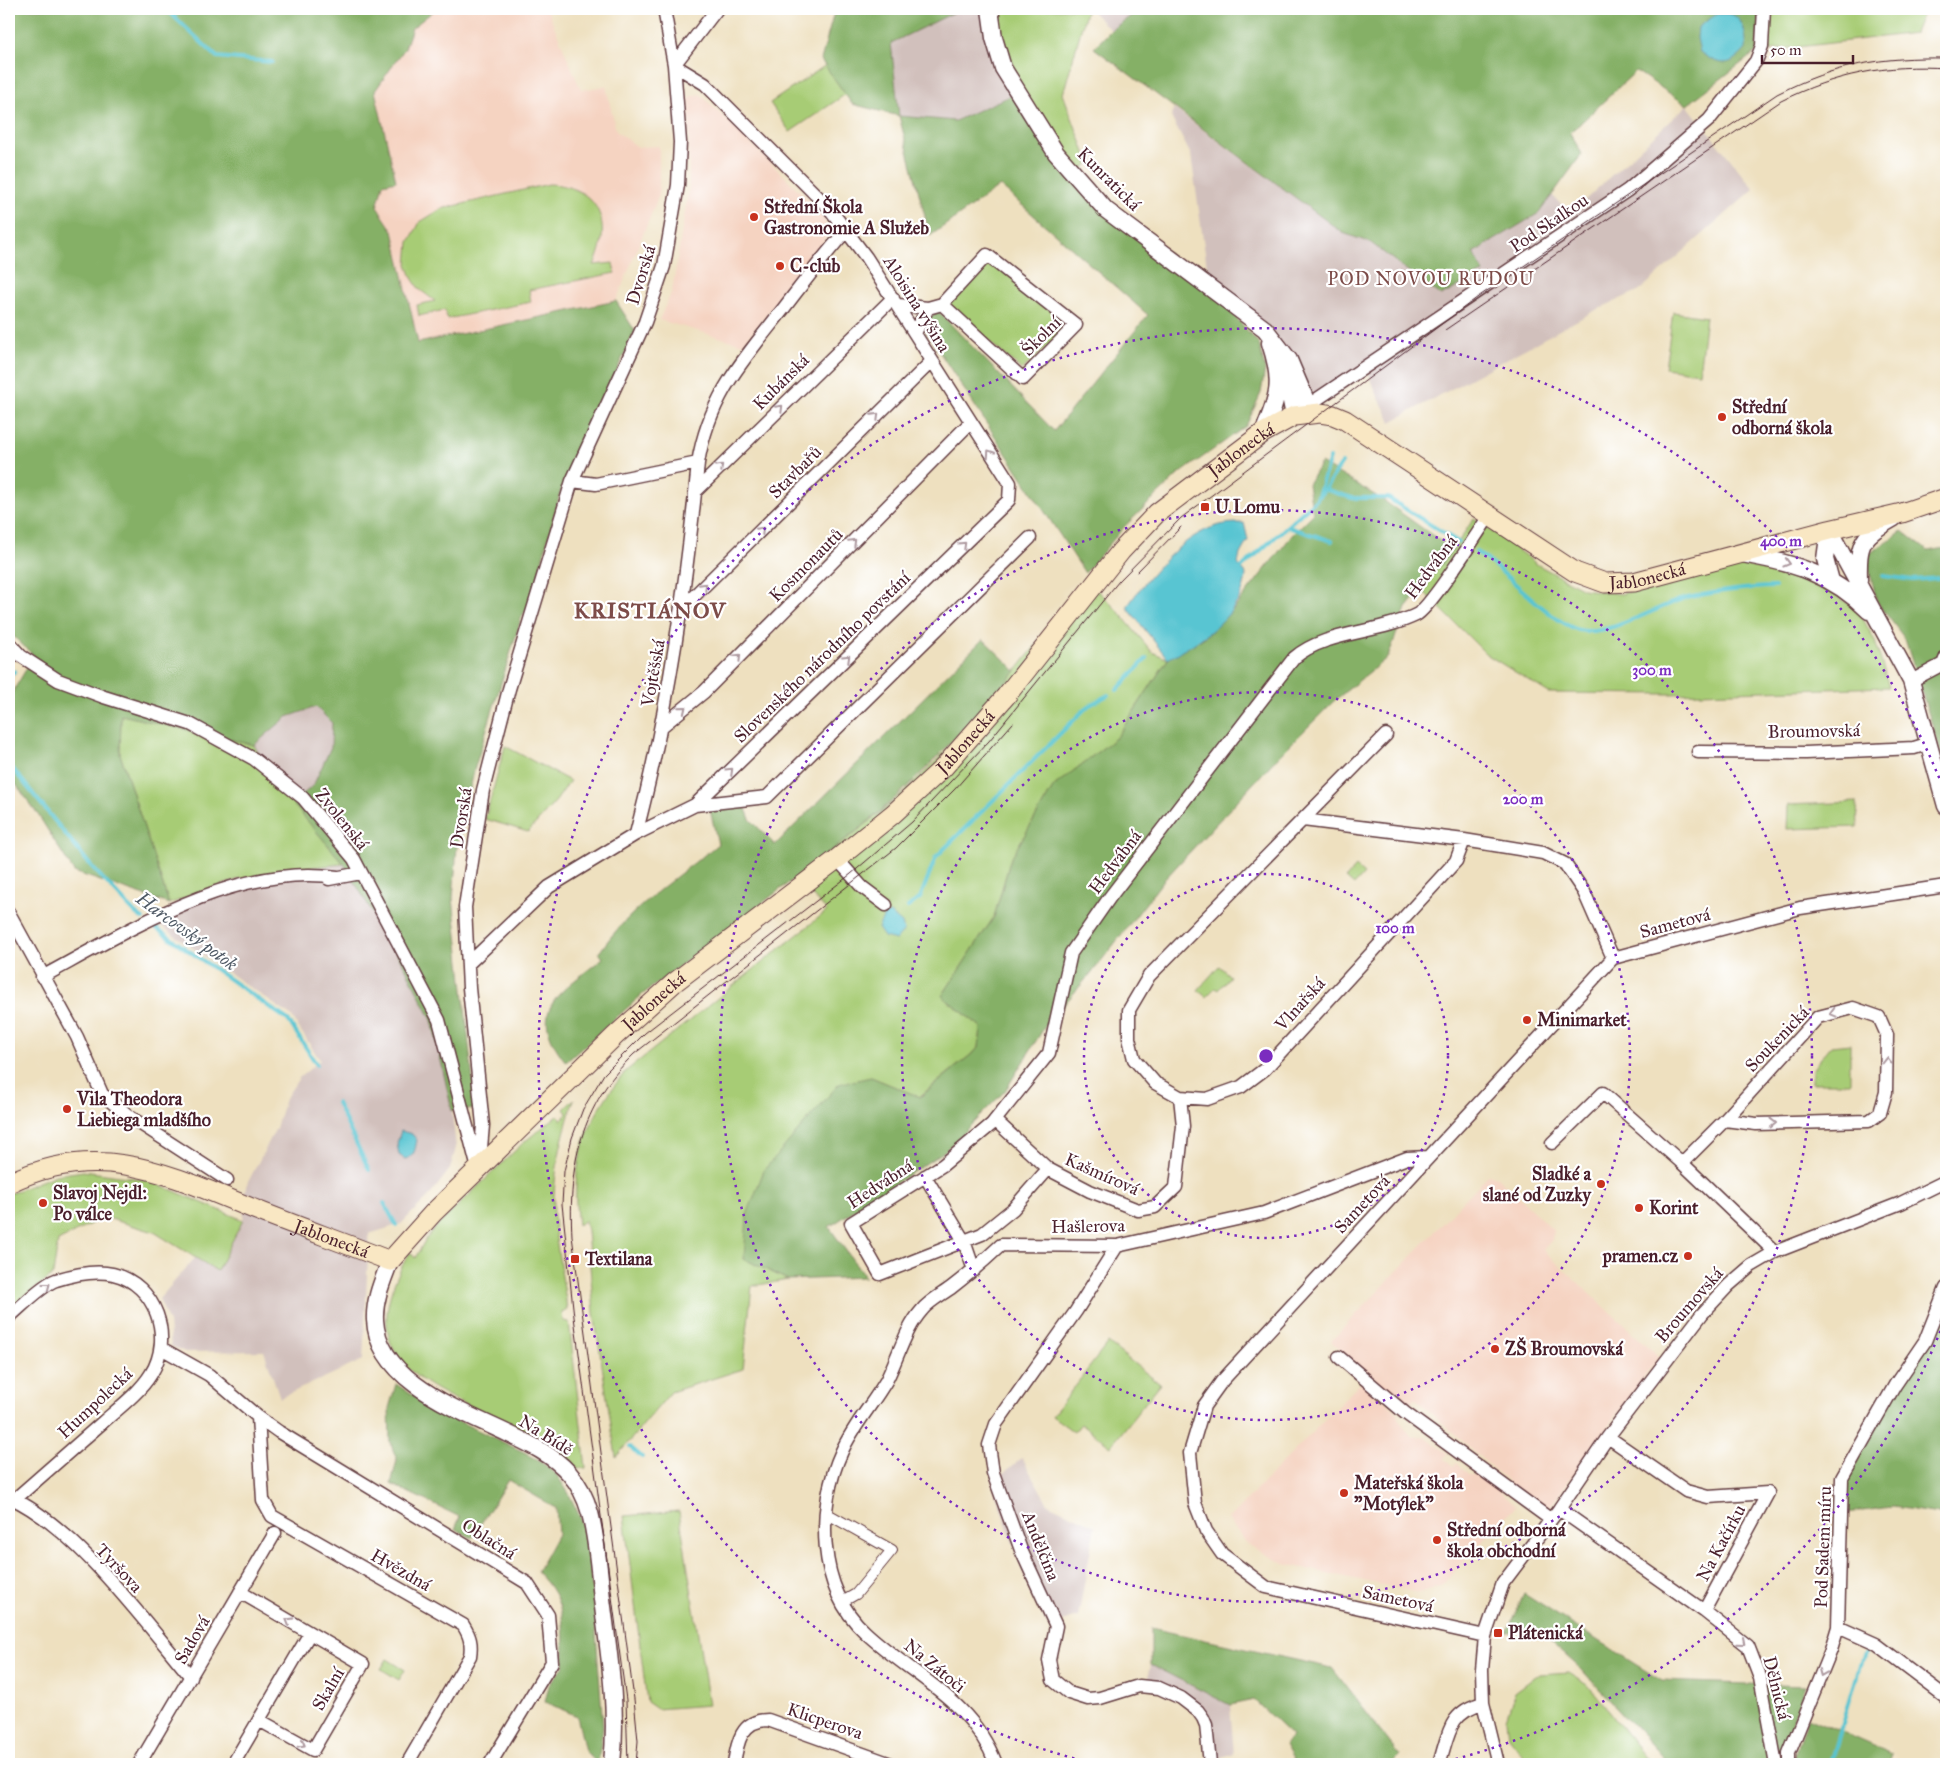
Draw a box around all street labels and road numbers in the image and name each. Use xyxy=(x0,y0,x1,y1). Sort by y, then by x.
street label: Kunratická xyxy=(1073,143,1146,216)
street label: Pod Skalkou xyxy=(1505,188,1593,257)
street label: Dvorská xyxy=(622,242,661,307)
street label: Aloisina výšina xyxy=(878,251,956,357)
street label: Školní xyxy=(1016,310,1066,360)
street label: Kubánská xyxy=(748,349,814,415)
street label: Jablonecká xyxy=(1202,418,1279,484)
street label: Stavbařů xyxy=(764,441,826,503)
street label: Kosmonautů xyxy=(764,523,848,607)
street label: Hedvábná xyxy=(1400,530,1462,603)
street label: Jablonecká xyxy=(1607,558,1688,595)
street label: Slovenského národního povstání xyxy=(729,566,916,747)
street label: Vojtěšská xyxy=(636,637,670,709)
street label: Jablonecká xyxy=(931,705,1000,781)
street label: Broumovská xyxy=(1768,719,1861,743)
street label: Zvolenská xyxy=(310,784,374,855)
street label: Dvorská xyxy=(445,786,477,850)
street label: Hedvábná xyxy=(1084,825,1146,898)
street label: Sametová xyxy=(1637,903,1713,943)
street label: Jablonecká xyxy=(616,967,690,1037)
street label: Vlnařská xyxy=(1270,972,1330,1036)
street label: Soukenická xyxy=(1740,1001,1814,1077)
street label: Kašmírová xyxy=(1061,1148,1143,1200)
street label: Hedvábná xyxy=(843,1154,917,1213)
street label: Sametová xyxy=(1329,1170,1395,1238)
street label: Jablonecká xyxy=(289,1214,372,1263)
street label: Hašlerova xyxy=(1051,1214,1126,1238)
street label: Broumovská xyxy=(1650,1263,1728,1347)
street label: Humpolecká xyxy=(53,1363,137,1443)
street label: Na Bídě xyxy=(515,1410,577,1460)
street label: Pod Sadem míru xyxy=(1810,1485,1836,1608)
street label: Na Kačírku xyxy=(1692,1500,1751,1585)
street label: Andělčina xyxy=(1017,1507,1065,1584)
street label: Oblačná xyxy=(458,1514,521,1564)
street label: Tyršova xyxy=(91,1539,148,1597)
street label: Hvězdná xyxy=(367,1544,435,1596)
street label: Sametová xyxy=(1360,1581,1436,1617)
street label: Sadová xyxy=(169,1612,215,1668)
street label: Na Zátoči xyxy=(900,1634,970,1698)
street label: Dělnická xyxy=(1758,1654,1796,1722)
street label: Skalní xyxy=(307,1663,350,1714)
street label: Klicperova xyxy=(784,1698,866,1744)

